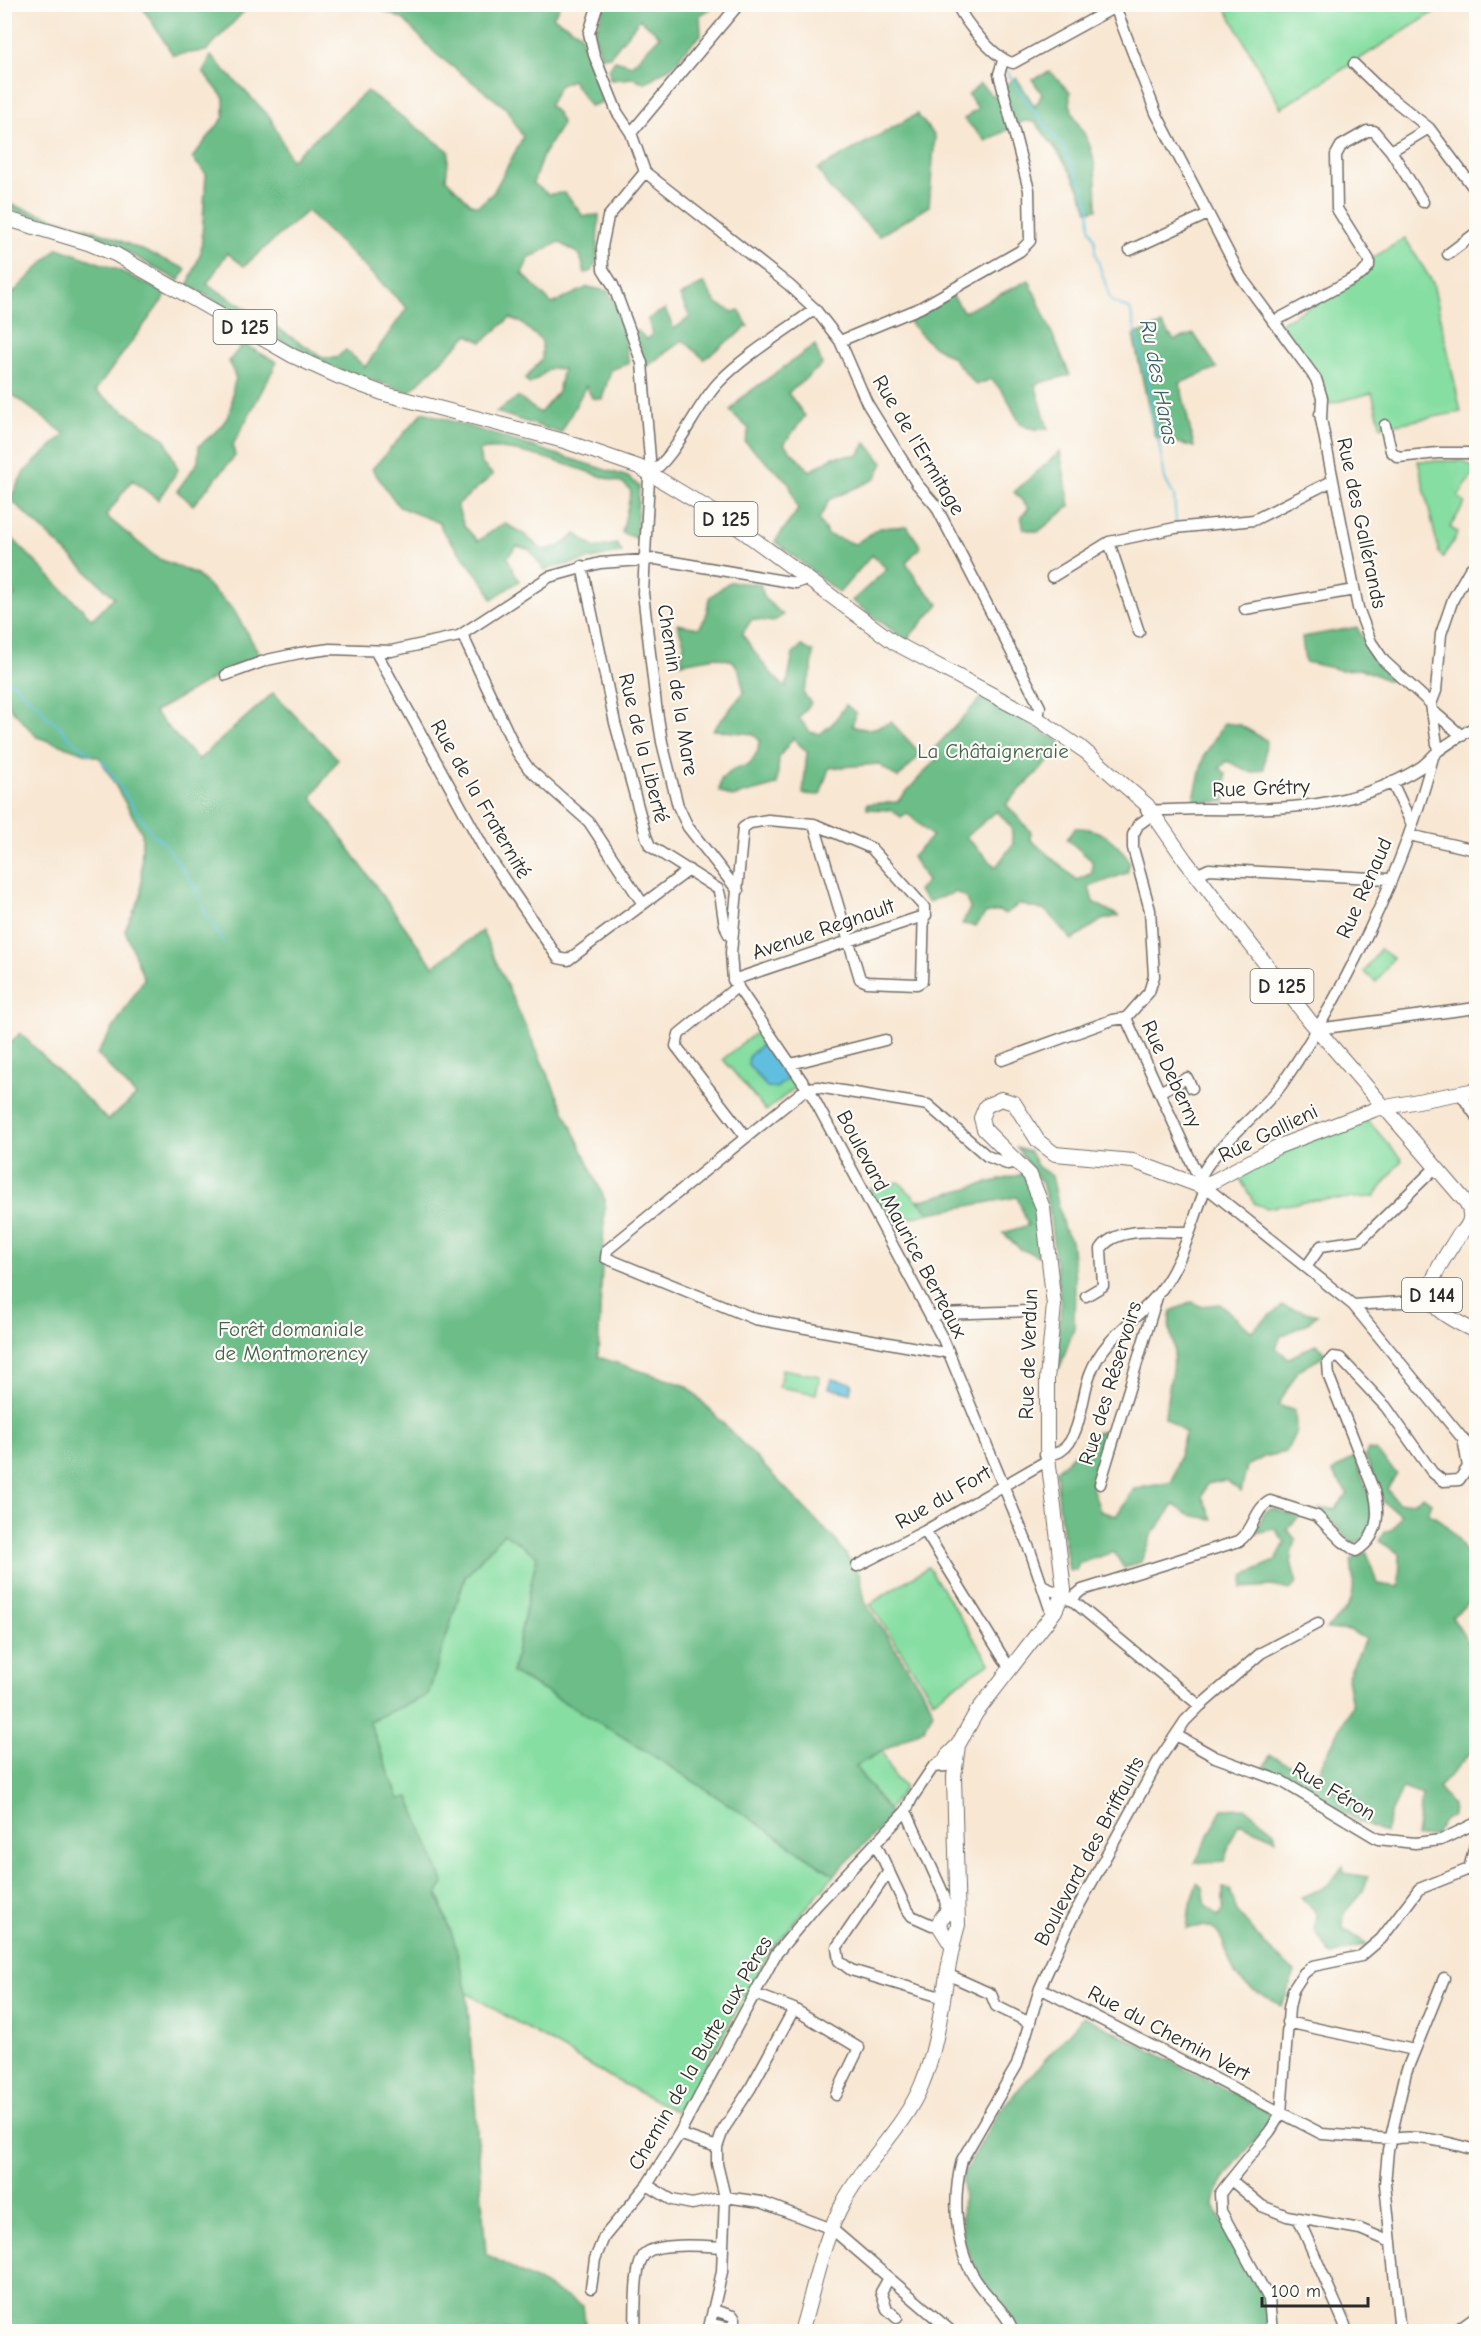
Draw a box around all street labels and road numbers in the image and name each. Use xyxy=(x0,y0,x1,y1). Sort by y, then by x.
road number: D 125 xyxy=(214,310,276,344)
street label: Rue de l'Ermitage xyxy=(868,371,970,519)
street label: Rue des Gallérands xyxy=(1332,435,1392,611)
road number: D 125 xyxy=(694,502,758,536)
street label: Chemin de la Mare xyxy=(653,602,703,778)
street label: Rue de la Liberté xyxy=(614,671,674,825)
street label: Rue de la Fraternité xyxy=(426,715,536,883)
street label: Rue Grétry xyxy=(1212,774,1311,802)
street label: Rue Renaud xyxy=(1331,834,1397,942)
street label: Avenue Regnault xyxy=(749,893,898,965)
road number: D 125 xyxy=(1250,969,1314,1003)
street label: Rue Deberny xyxy=(1137,1017,1208,1132)
street label: Rue Gallieni xyxy=(1214,1099,1322,1167)
street label: Boulevard Maurice Berteaux xyxy=(832,1106,972,1342)
road number: D 144 xyxy=(1402,1278,1462,1312)
street label: Rue de Verdun xyxy=(1014,1288,1042,1420)
street label: Rue des Réservoirs xyxy=(1074,1298,1146,1468)
street label: Rue du Fort xyxy=(891,1460,996,1534)
street label: Boulevard des Briffaults xyxy=(1029,1752,1149,1950)
street label: Rue Féron xyxy=(1288,1757,1380,1825)
street label: Chemin de la Butte aux Pères xyxy=(623,1932,777,2174)
street label: Rue du Chemin Vert xyxy=(1084,1980,1255,2086)

